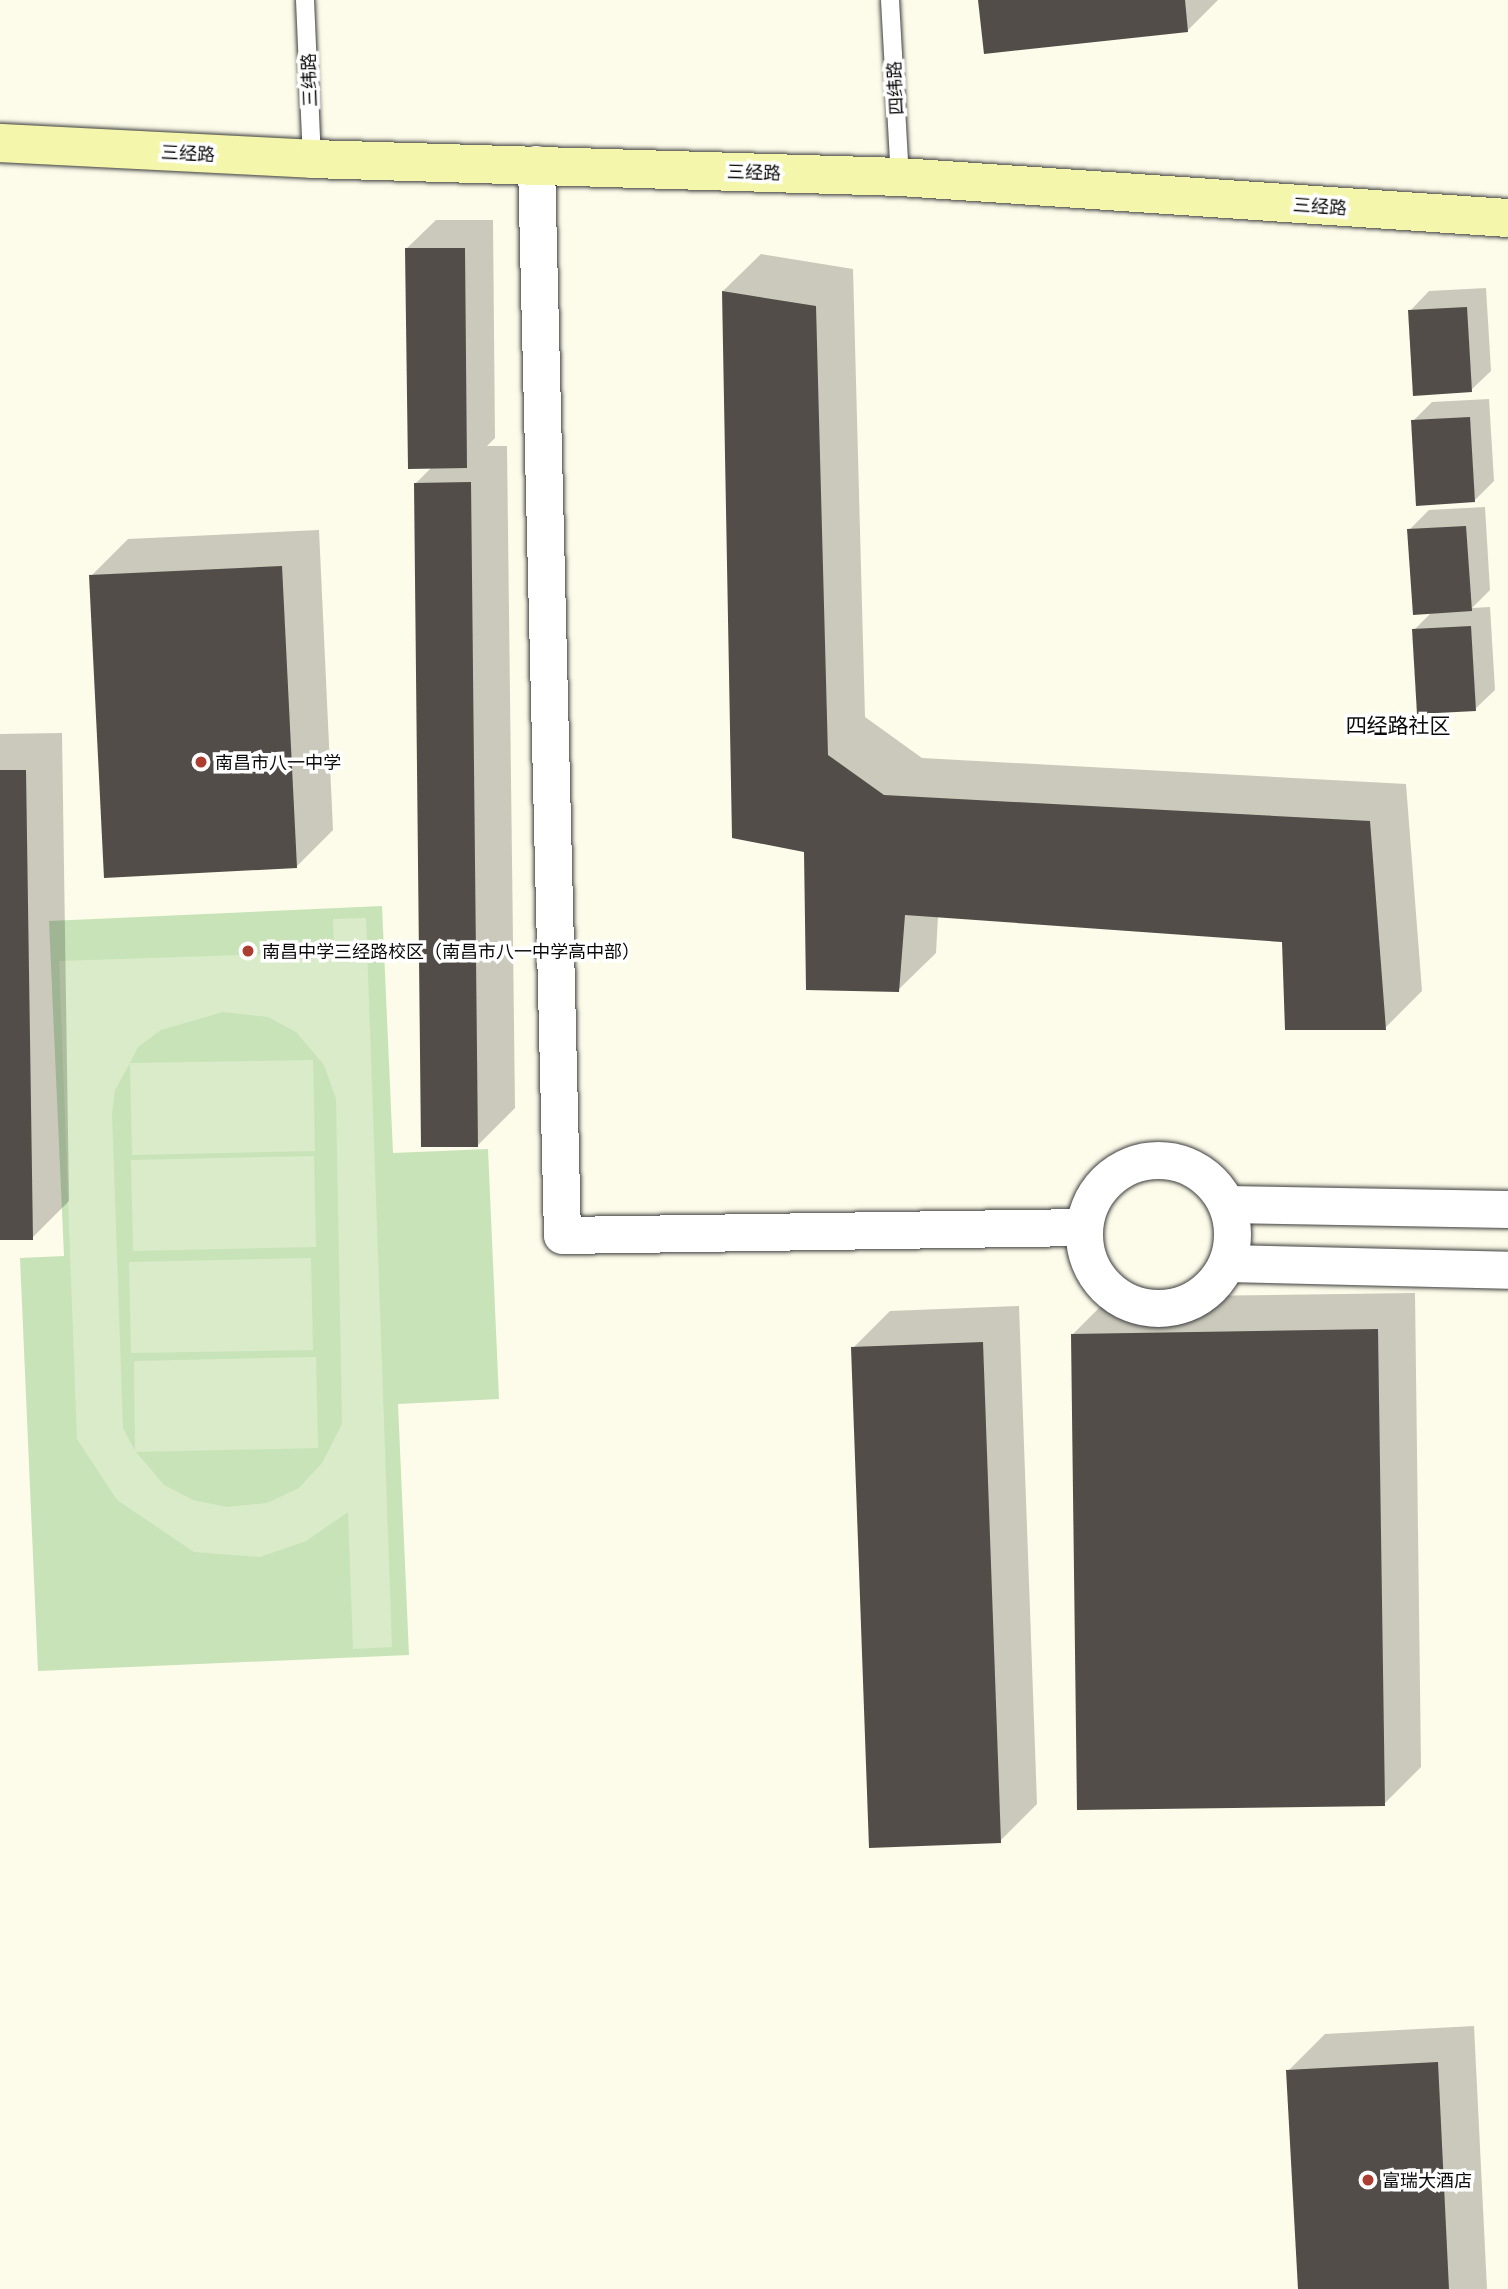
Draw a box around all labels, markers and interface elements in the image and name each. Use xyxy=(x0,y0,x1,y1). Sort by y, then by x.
street label: 三纬路 xyxy=(297,53,321,107)
street label: 四纬路 xyxy=(883,60,907,116)
street label: 三经路 xyxy=(160,141,216,165)
street label: 三经路 xyxy=(727,160,781,184)
street label: 三经路 xyxy=(1292,193,1348,219)
district label: 四经路社区 xyxy=(1346,711,1450,737)
place label: 南昌市八一中学 xyxy=(215,751,341,773)
marker: 南昌市八一中学 xyxy=(193,754,209,770)
place label: 南昌中学三经路校区（南昌市八一中学高中部） xyxy=(262,940,640,962)
marker: 南昌中学三经路校区（南昌市八一中学高中部） xyxy=(240,943,256,959)
place label: 富瑞大酒店 xyxy=(1382,2169,1472,2191)
marker: 富瑞大酒店 xyxy=(1360,2172,1376,2188)

